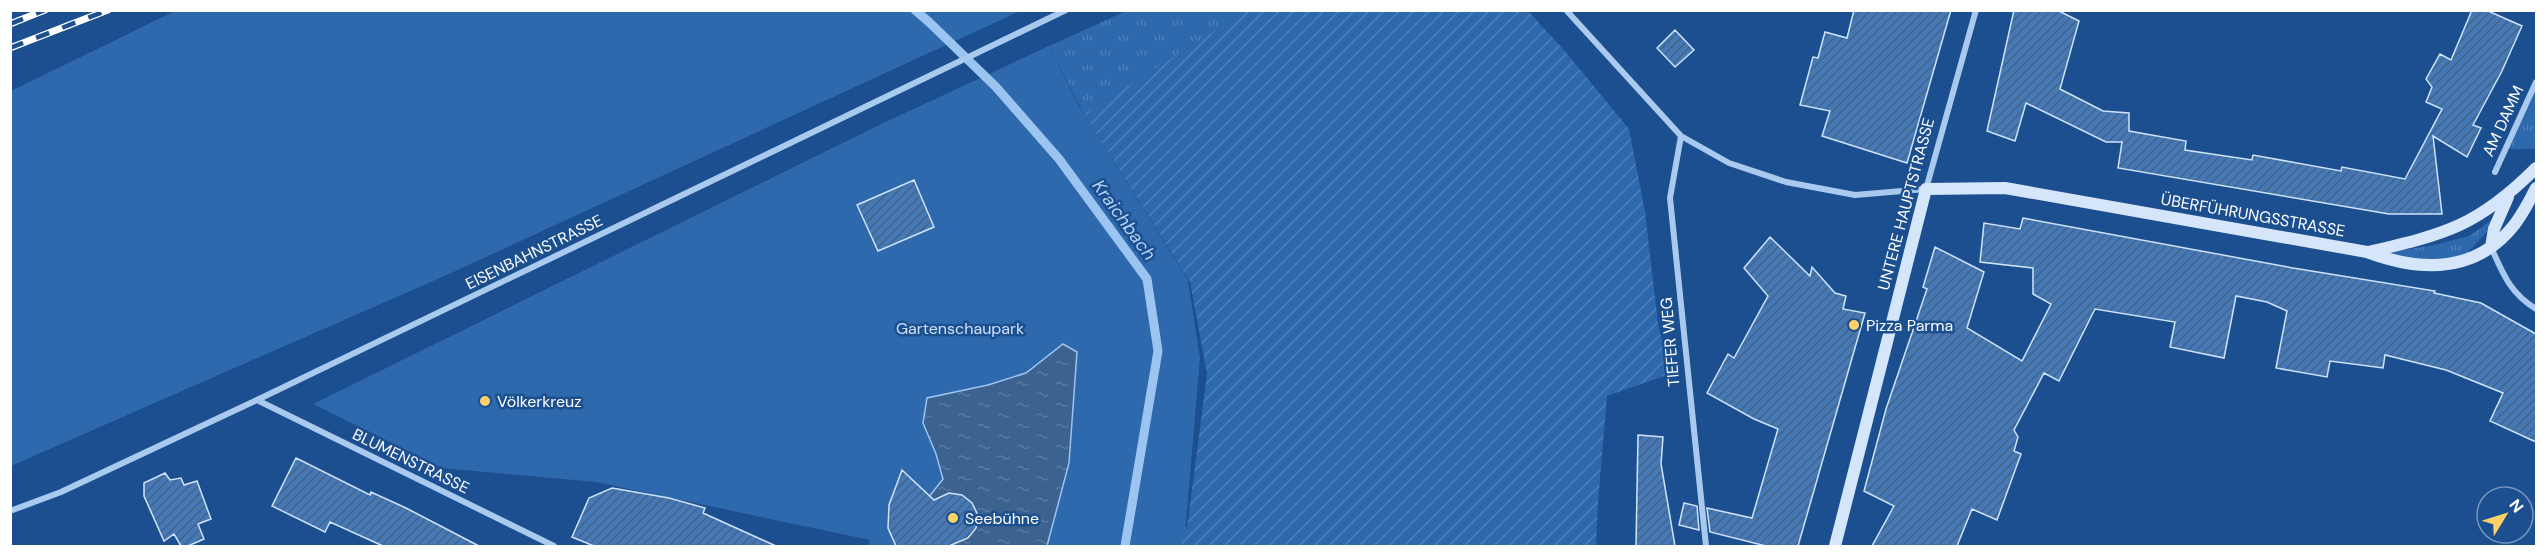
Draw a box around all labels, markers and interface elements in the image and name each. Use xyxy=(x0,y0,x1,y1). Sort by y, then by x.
street label: AM DAMM xyxy=(2477,82,2529,160)
street label: UNTERE HAUPTSTRASSE xyxy=(1873,116,1939,292)
water label: Kraichbach xyxy=(1087,175,1161,265)
street label: ÜBERFÜHRUNGSSTRASSE xyxy=(2159,188,2347,242)
street label: EISENBAHNSTRASSE xyxy=(462,210,606,294)
street label: TIEFER WEG xyxy=(1656,296,1684,388)
place label: Pizza Parma xyxy=(1866,315,1953,336)
park label: Gartenschaupark xyxy=(896,318,1024,339)
marker: Pizza Parma xyxy=(1847,318,1861,332)
place label: Völkerkreuz xyxy=(497,391,581,412)
marker: Völkerkreuz xyxy=(478,394,492,408)
street label: BLUMENSTRASSE xyxy=(349,424,473,498)
north arrow xyxy=(2475,485,2535,545)
text: N xyxy=(2505,495,2528,517)
place label: Seebühne xyxy=(965,508,1039,529)
marker: Seebühne xyxy=(946,511,960,525)

